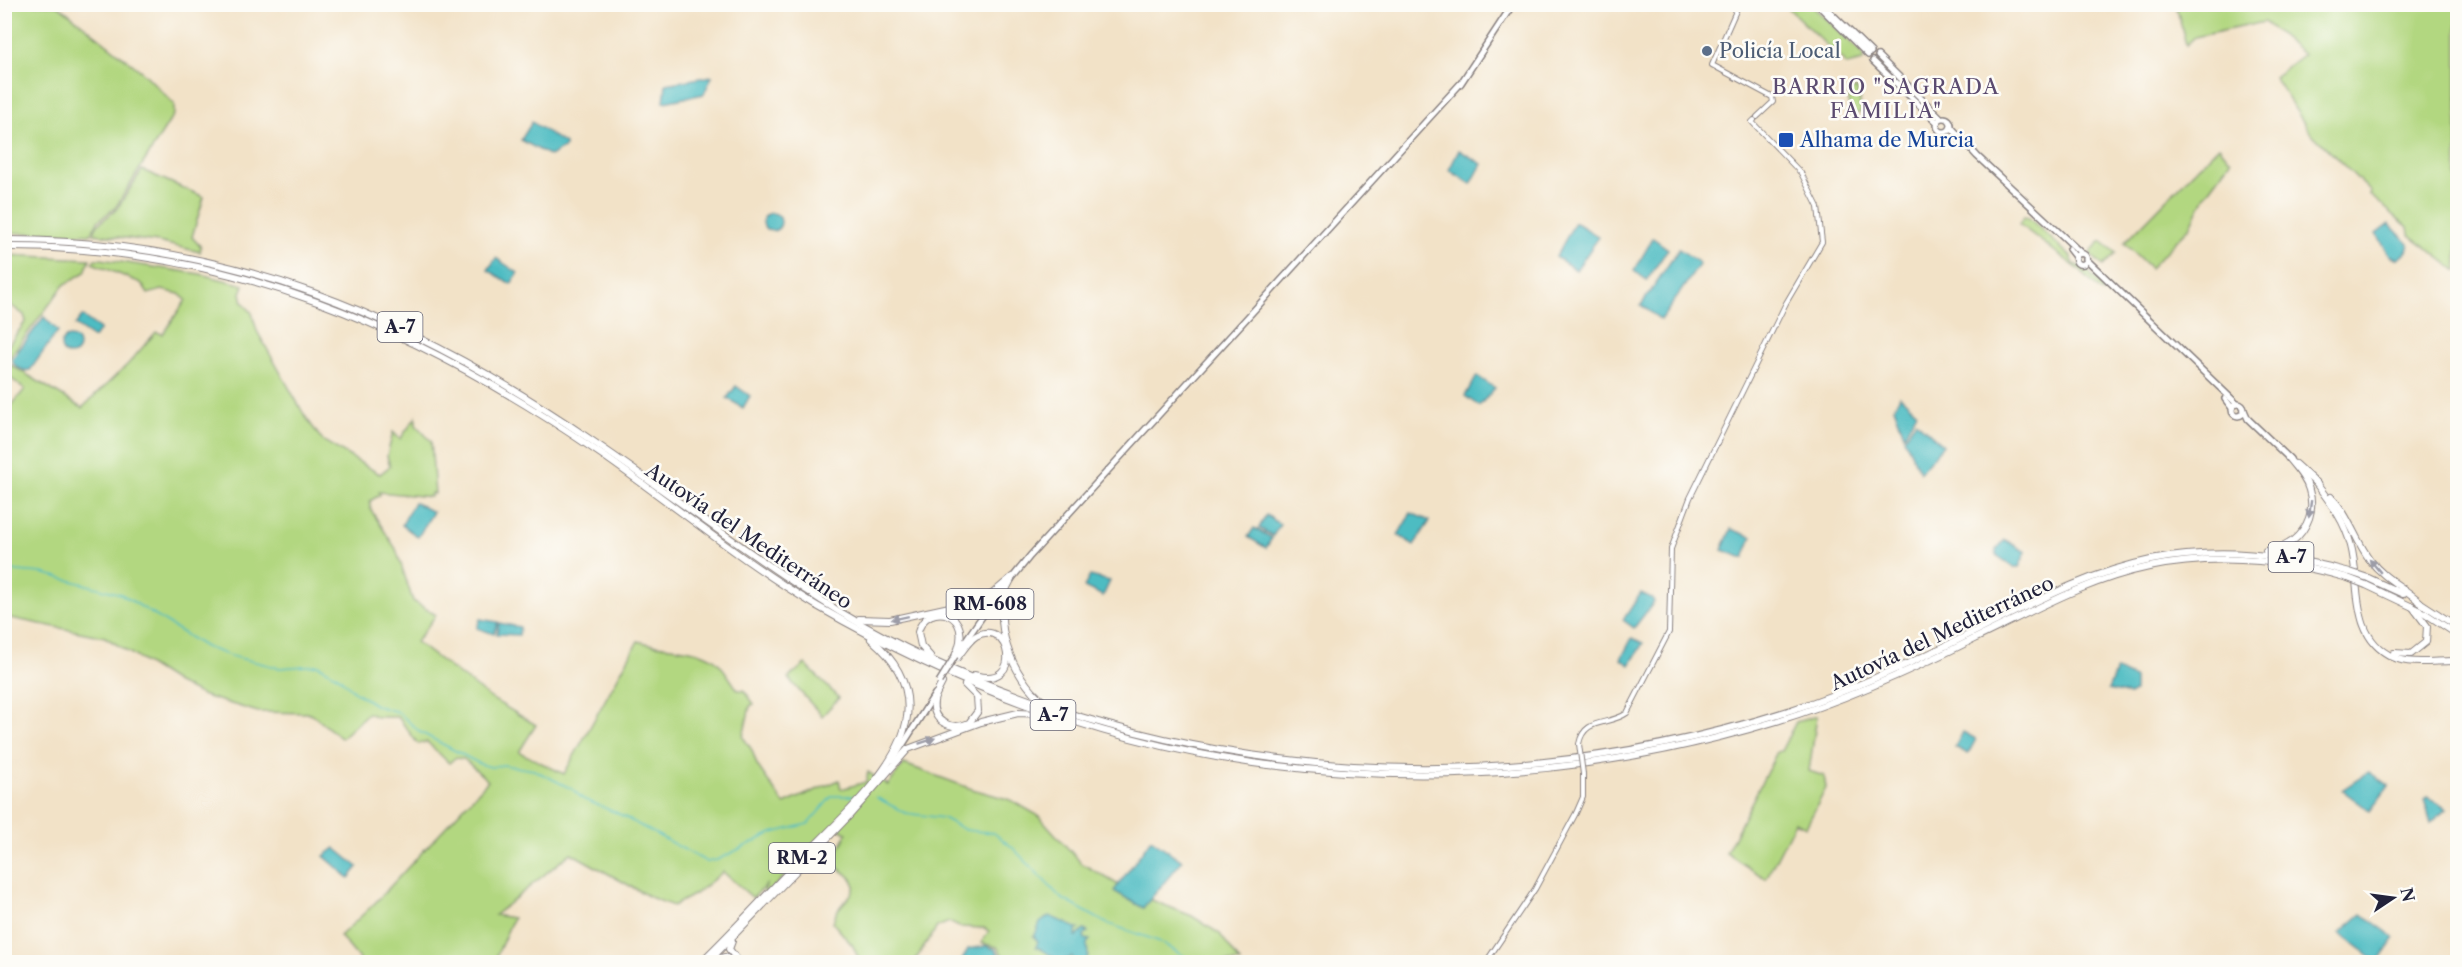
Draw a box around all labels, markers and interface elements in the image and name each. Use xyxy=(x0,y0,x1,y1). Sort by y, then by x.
place label: Policía Local xyxy=(1719,39,1841,63)
marker: Policía Local xyxy=(1700,44,1714,58)
district label: BARRIO "SAGRADA FAMILIA" xyxy=(1772,74,2000,123)
place label: Alhama de Murcia xyxy=(1799,128,1975,152)
marker: Alhama de Murcia xyxy=(1777,131,1795,149)
road number: A-7 xyxy=(378,312,422,342)
street label: Autovía del Mediterráneo xyxy=(640,457,857,614)
one-way arrow xyxy=(2305,500,2314,519)
road number: A-7 xyxy=(2268,542,2314,572)
one-way arrow xyxy=(2369,559,2382,574)
street label: Autovía del Mediterráneo xyxy=(1826,571,2057,696)
road number: RM-608 xyxy=(946,589,1034,619)
one-way arrow xyxy=(891,614,910,623)
road number: A-7 xyxy=(1030,700,1076,730)
one-way arrow xyxy=(918,736,936,745)
road number: RM-2 xyxy=(769,843,835,873)
north arrow xyxy=(2363,868,2423,928)
text: N xyxy=(2396,886,2419,904)

